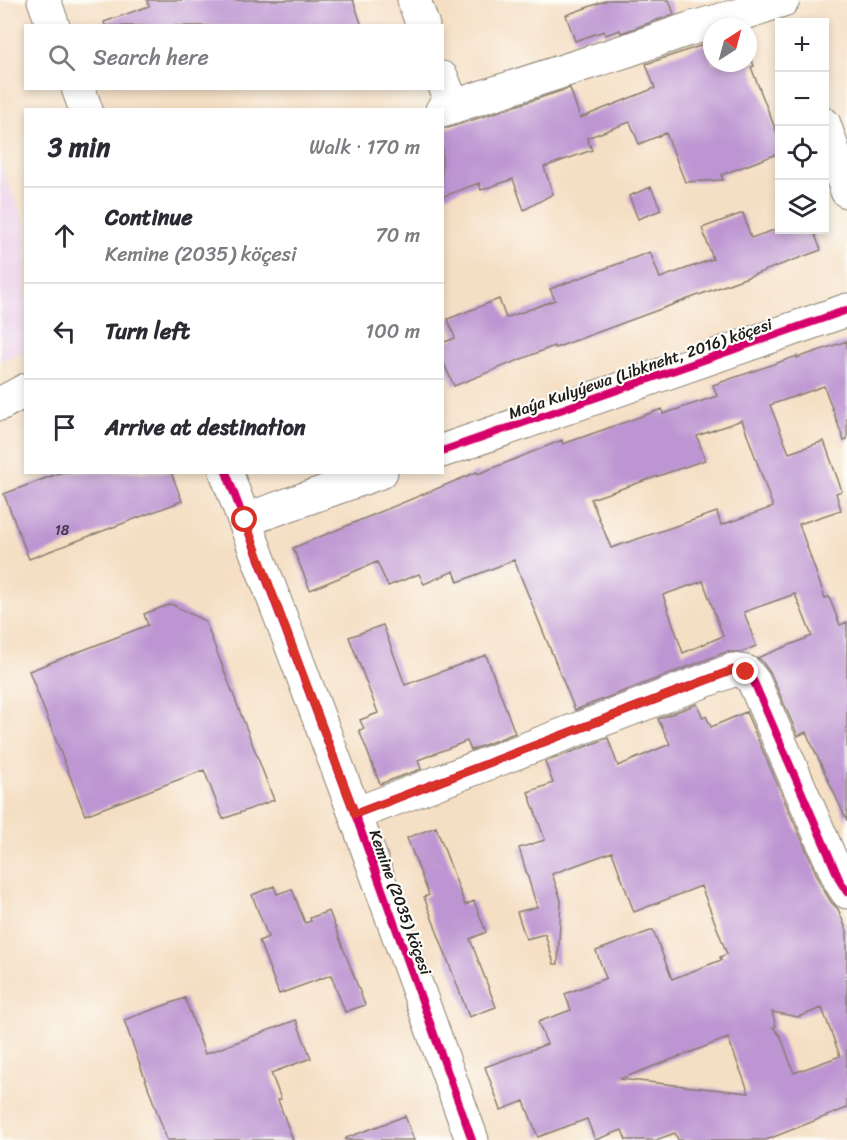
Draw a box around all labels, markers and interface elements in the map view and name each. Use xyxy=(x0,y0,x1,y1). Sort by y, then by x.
north arrow xyxy=(703,18,757,72)
map controls xyxy=(775,18,829,234)
button: + xyxy=(775,18,829,72)
search box xyxy=(24,24,444,90)
text: Search here xyxy=(93,38,209,77)
icon: search xyxy=(45,41,78,74)
button: − xyxy=(775,72,829,126)
text: 3 min xyxy=(48,124,110,170)
button: locate xyxy=(775,126,829,180)
text: Walk · 170 m xyxy=(309,130,420,165)
button: layers xyxy=(775,180,829,234)
text: Continue xyxy=(105,198,193,237)
text: 70 m xyxy=(375,218,420,253)
icon: ahead xyxy=(48,219,81,252)
text: Kemine (2035) köçesi xyxy=(105,237,296,272)
street label: Maýa Kulyýewa (Libkneht, 2016) köçesi xyxy=(504,309,777,427)
text: Turn left xyxy=(105,312,190,351)
text: 100 m xyxy=(366,314,420,349)
icon: left xyxy=(48,315,81,348)
text: Arrive at destination xyxy=(105,408,306,447)
icon: arrive xyxy=(48,411,81,444)
route start xyxy=(231,506,257,532)
house number: 18 xyxy=(55,518,70,543)
route end xyxy=(732,658,758,684)
street label: Kemine (2035) köçesi xyxy=(361,825,441,980)

